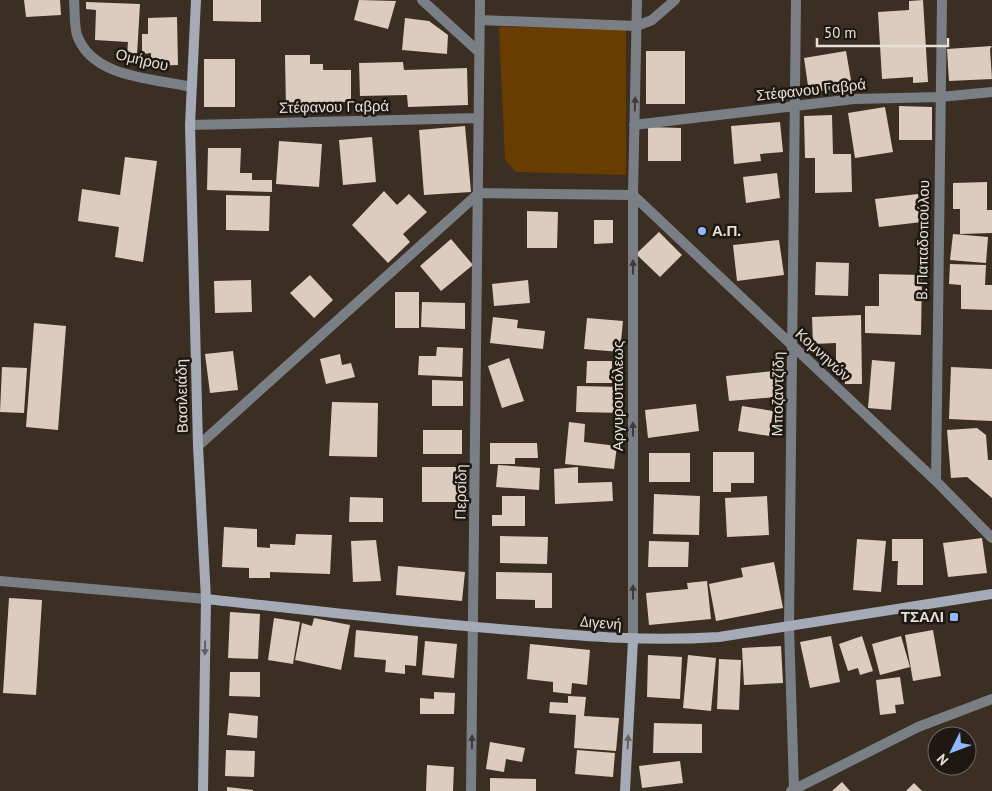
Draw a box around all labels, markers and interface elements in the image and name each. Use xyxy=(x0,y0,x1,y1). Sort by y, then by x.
scale bar xyxy=(817,15,948,47)
text: 50 m xyxy=(824,23,857,42)
street label: Ομήρου xyxy=(114,44,170,75)
street label: Στέφανου Γαβρά xyxy=(755,74,867,105)
street label: Στέφανου Γαβρά xyxy=(279,96,390,117)
one-way arrow xyxy=(631,96,639,112)
street label: B. Παπαδοπούλου xyxy=(912,180,933,300)
place label: Α.Π. xyxy=(712,221,741,240)
marker: Α.Π. xyxy=(696,225,708,237)
one-way arrow xyxy=(629,258,637,274)
street label: Κομνηνών xyxy=(792,324,855,385)
street label: Αργυρουπόλεως xyxy=(608,341,627,451)
street label: Μποζαντζίδη xyxy=(767,351,788,437)
street label: Βασιλειάδη xyxy=(171,359,192,433)
one-way arrow xyxy=(629,421,637,437)
street label: Περσίδη xyxy=(451,464,470,520)
one-way arrow xyxy=(629,583,637,599)
place label: ΤΣΑΛΙ xyxy=(901,607,944,626)
street label: Διγενή xyxy=(579,611,623,634)
marker: ΤΣΑΛΙ xyxy=(948,611,960,623)
one-way arrow xyxy=(201,640,209,656)
north arrow xyxy=(927,726,977,776)
one-way arrow xyxy=(468,734,476,750)
one-way arrow xyxy=(624,734,632,750)
text: N xyxy=(933,750,952,769)

